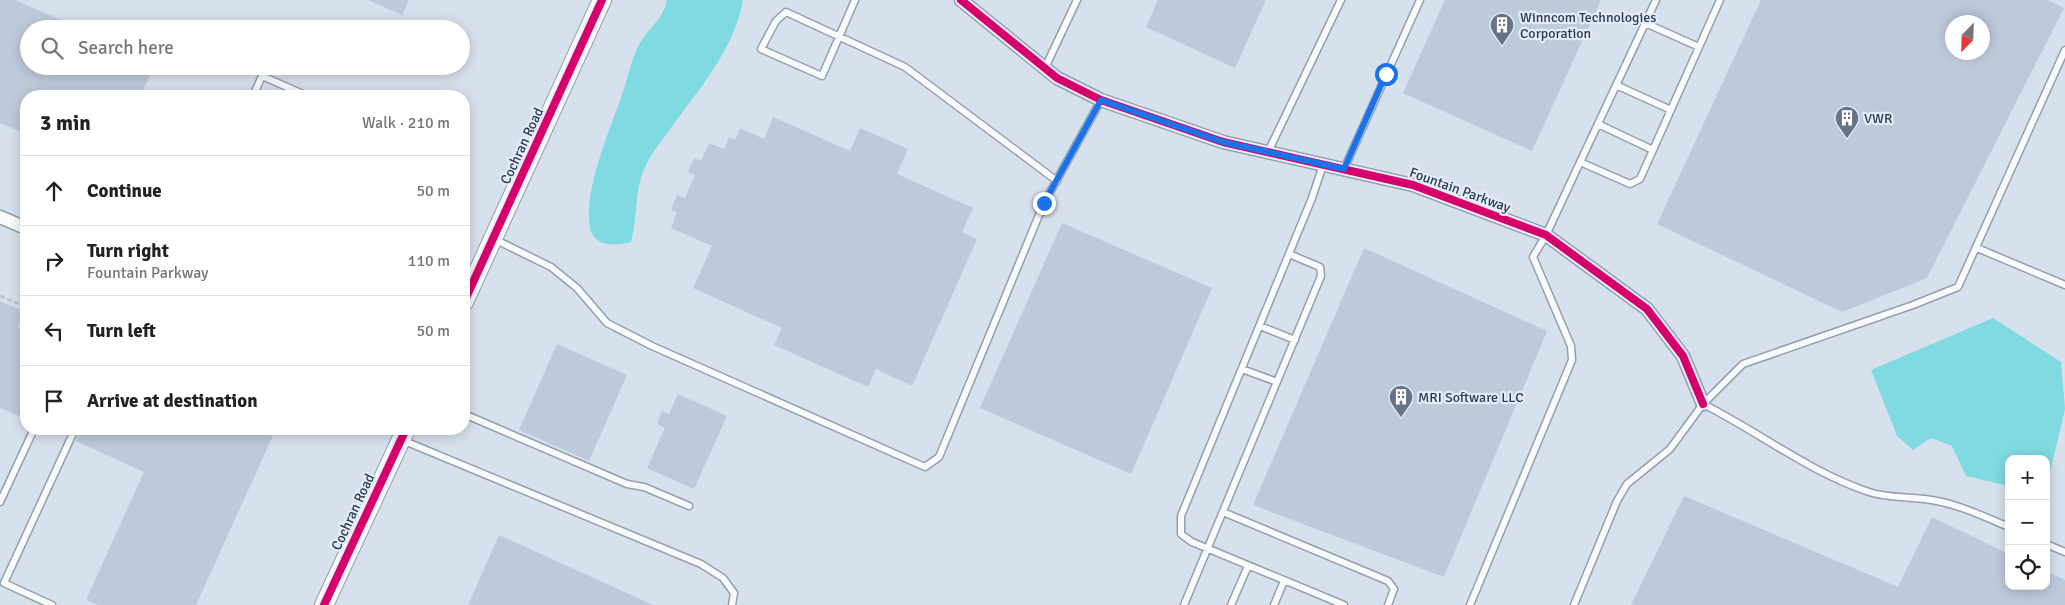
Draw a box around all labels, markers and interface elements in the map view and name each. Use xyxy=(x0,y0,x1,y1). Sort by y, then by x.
place label: Winncom Technologies Corporation xyxy=(1520,9,1656,42)
building icon: Winncom Technologies Corporation xyxy=(1489,12,1515,46)
north arrow xyxy=(1945,15,1990,60)
search box xyxy=(20,20,470,75)
icon: search xyxy=(38,34,66,62)
text: Search here xyxy=(78,36,174,60)
route start xyxy=(1375,63,1398,86)
street label: Cochran Road xyxy=(497,105,547,187)
building icon: VWR xyxy=(1834,105,1860,139)
text: 3 min xyxy=(40,110,91,136)
place label: VWR xyxy=(1864,110,1892,127)
text: Walk · 210 m xyxy=(362,113,450,133)
street label: Fountain Parkway xyxy=(1407,164,1513,216)
icon: ahead xyxy=(40,177,68,205)
text: Continue xyxy=(87,179,162,203)
text: 50 m xyxy=(416,181,450,201)
route end xyxy=(1033,192,1056,215)
text: Turn right xyxy=(87,239,169,263)
icon: right xyxy=(40,247,68,275)
text: 110 m xyxy=(408,251,450,271)
text: Fountain Parkway xyxy=(87,263,209,283)
icon: left xyxy=(40,317,68,345)
text: Turn left xyxy=(87,319,156,343)
text: 50 m xyxy=(416,321,450,341)
building icon: MRI Software LLC xyxy=(1388,384,1414,418)
icon: arrive xyxy=(40,387,68,415)
text: Arrive at destination xyxy=(87,389,258,413)
place label: MRI Software LLC xyxy=(1418,389,1524,406)
map controls xyxy=(2005,455,2050,590)
button: + xyxy=(2005,455,2050,500)
street label: Cochran Road xyxy=(328,471,378,553)
button: − xyxy=(2005,500,2050,545)
button: locate xyxy=(2005,545,2050,590)

